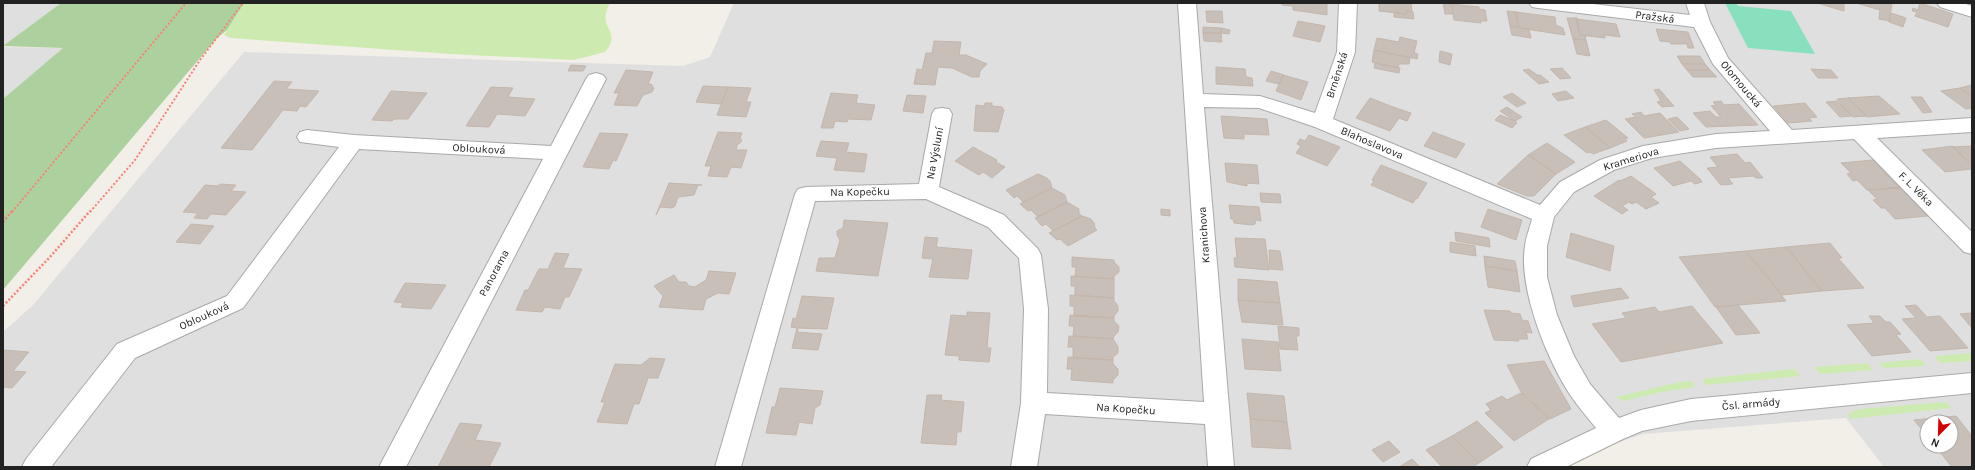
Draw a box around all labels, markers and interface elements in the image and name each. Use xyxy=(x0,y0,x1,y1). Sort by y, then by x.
street label: Pražská xyxy=(1635,8,1675,26)
street label: Brněnská xyxy=(1323,50,1351,100)
street label: Olomoucká xyxy=(1718,58,1764,110)
street label: Blahoslavova xyxy=(1339,124,1405,162)
street label: Na Výsluní xyxy=(924,125,947,180)
street label: Oblouková xyxy=(452,141,506,157)
street label: Krameriova xyxy=(1602,144,1660,174)
street label: F. L. Věka xyxy=(1896,169,1936,209)
street label: Na Kopečku xyxy=(830,185,890,199)
street label: Kranichova xyxy=(1196,206,1212,264)
street label: Panorama xyxy=(476,247,512,299)
street label: Oblouková xyxy=(177,299,231,333)
street label: Čsl. armády xyxy=(1721,393,1781,413)
street label: Na Kopečku xyxy=(1096,400,1156,418)
north arrow xyxy=(1919,414,1959,454)
text: N xyxy=(1929,435,1941,450)

